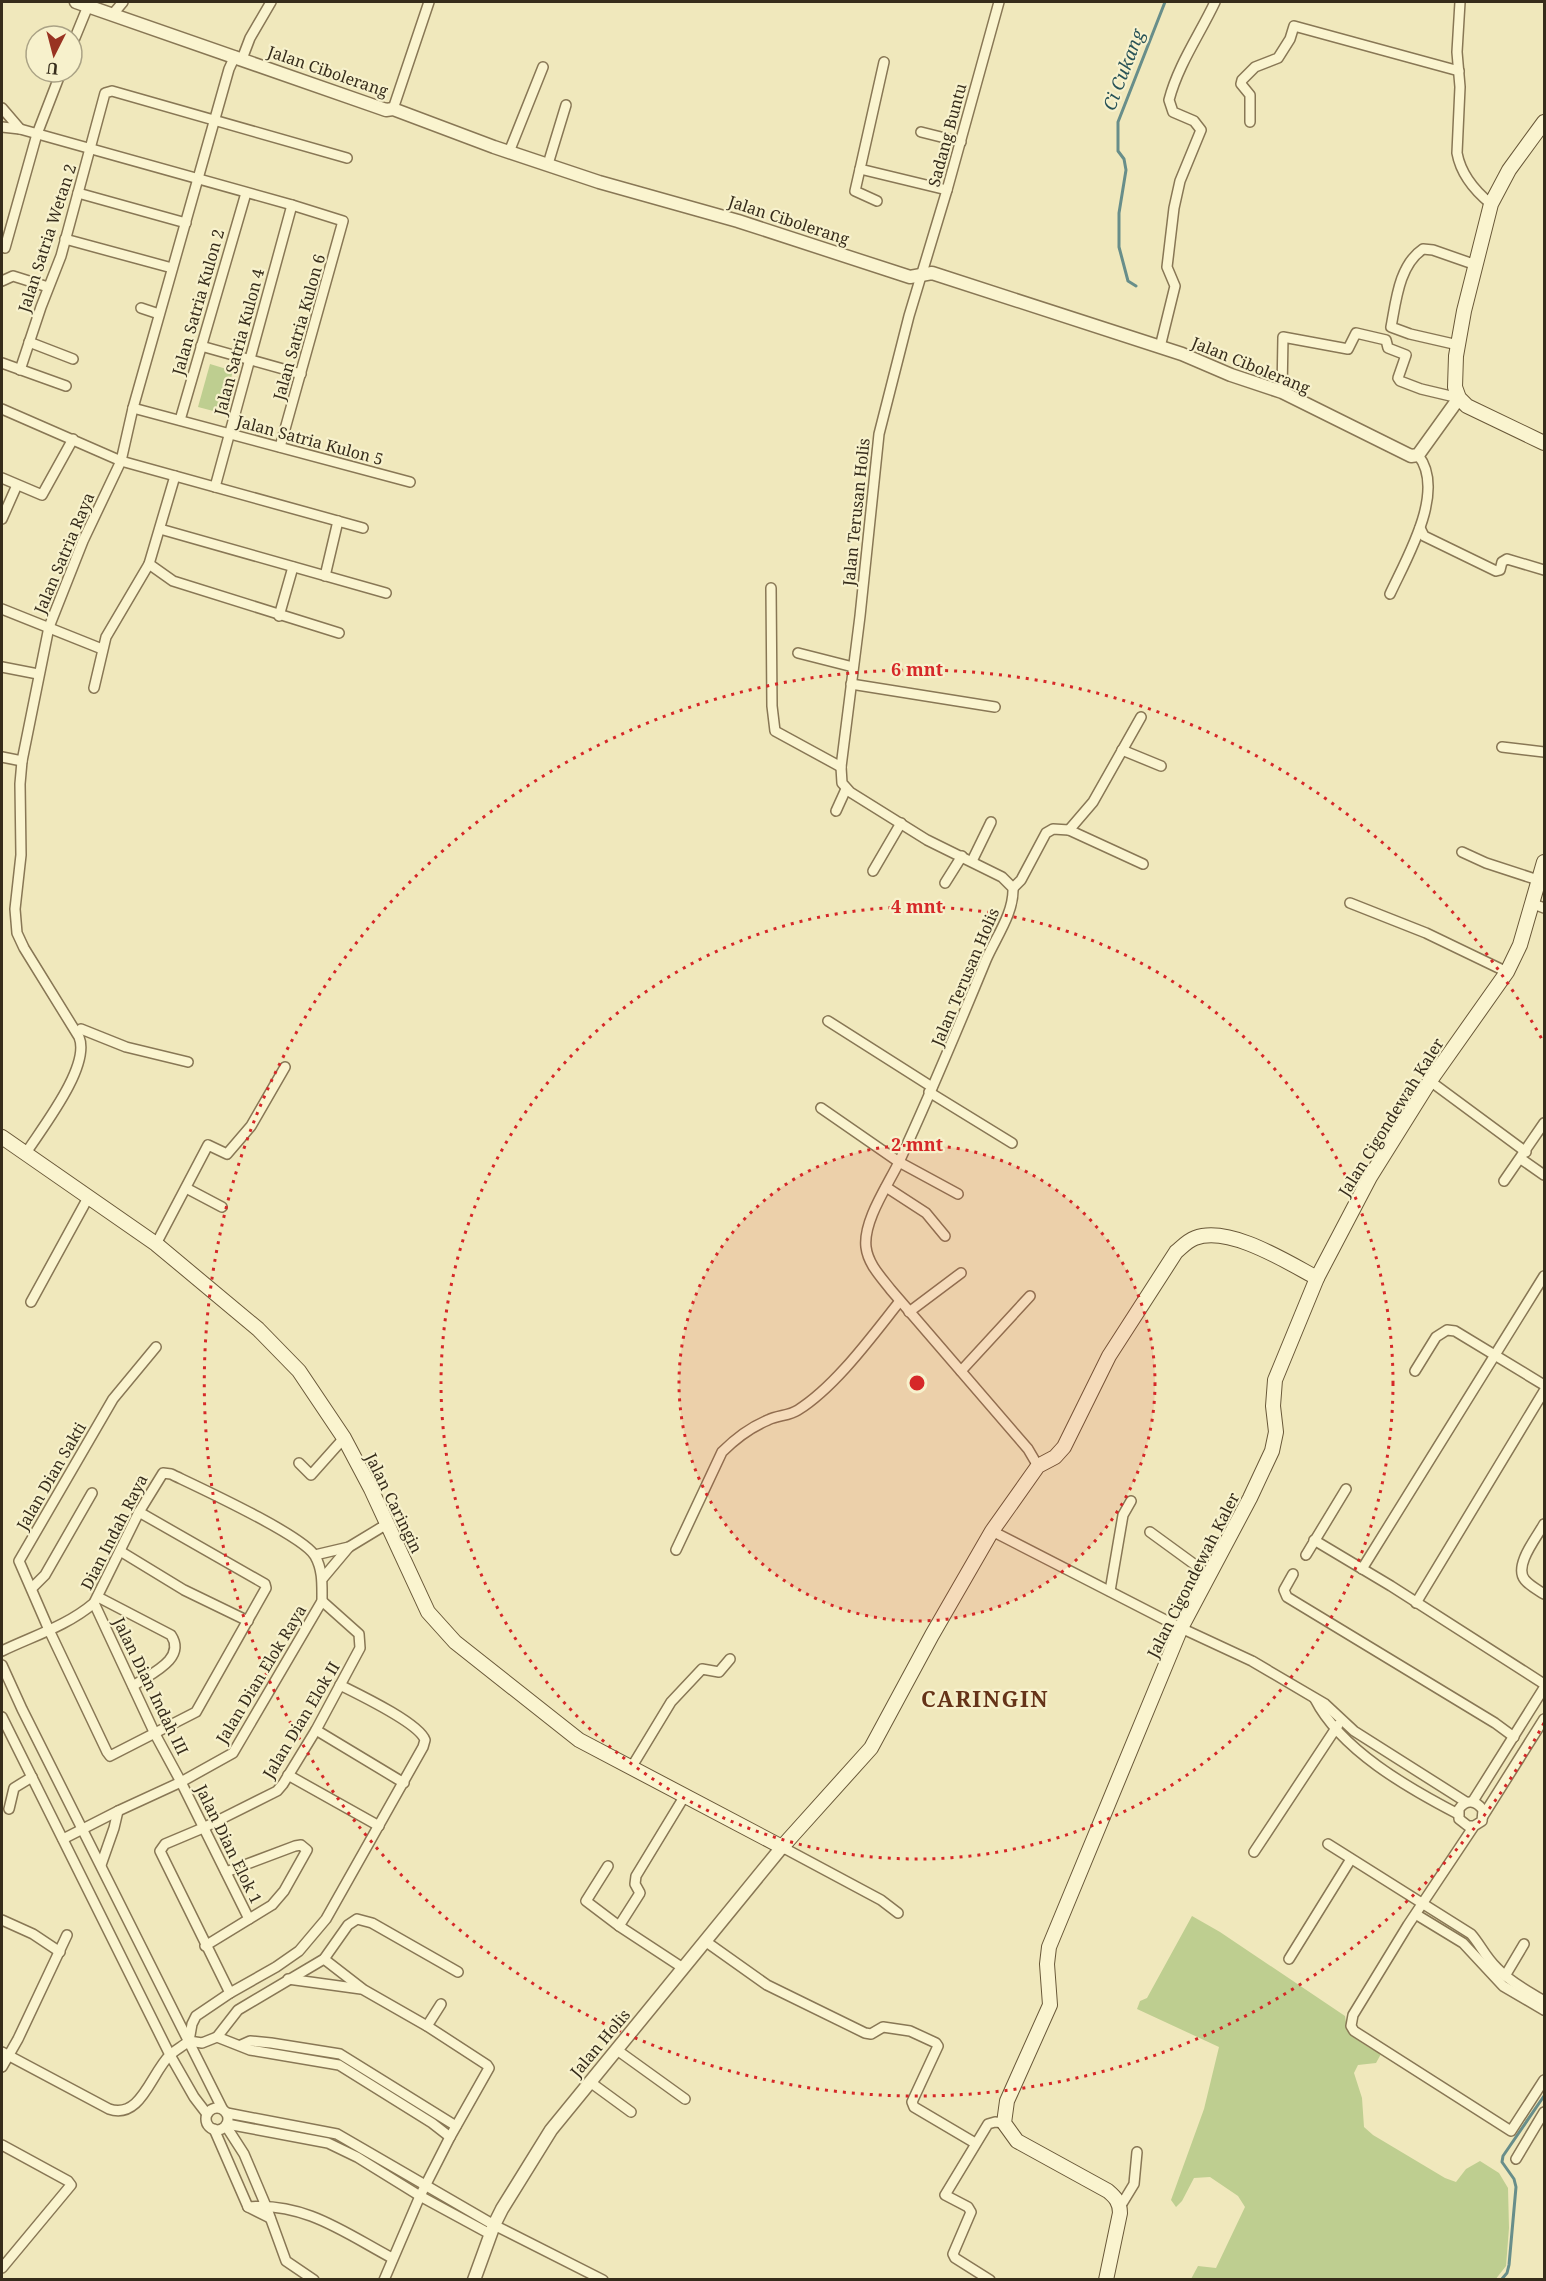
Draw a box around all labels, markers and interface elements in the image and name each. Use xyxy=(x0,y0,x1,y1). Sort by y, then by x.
north arrow xyxy=(24,24,84,84)
water label: Ci Cukang xyxy=(1097,25,1150,114)
street label: Jalan Cibolerang xyxy=(264,40,391,102)
text: U xyxy=(45,57,60,80)
street label: Sadang Buntu xyxy=(923,81,971,189)
street label: Jalan Satria Wetan 2 xyxy=(12,161,81,316)
street label: Jalan Cibolerang xyxy=(725,190,853,250)
street label: Jalan Satria Kulon 2 xyxy=(166,226,229,379)
street label: Jalan Satria Kulon 6 xyxy=(267,251,330,404)
street label: Jalan Satria Kulon 4 xyxy=(209,266,269,419)
street label: Jalan Cibolerang xyxy=(1188,331,1314,399)
street label: Jalan Satria Kulon 5 xyxy=(233,410,386,470)
street label: Jalan Terusan Holis xyxy=(837,437,875,588)
street label: Jalan Satria Raya xyxy=(28,489,99,618)
text: 6 mnt xyxy=(891,657,943,681)
text: 4 mnt xyxy=(891,894,943,918)
street label: Jalan Terusan Holis xyxy=(925,904,1004,1051)
street label: Jalan Cigondewah Kaler xyxy=(1333,1033,1449,1201)
text: 2 mnt xyxy=(891,1132,943,1156)
centre of rings xyxy=(907,1373,927,1393)
street label: Jalan Dian Sakti xyxy=(11,1418,91,1535)
street label: Jalan Caringin xyxy=(360,1448,428,1557)
street label: Dian Indah Raya xyxy=(75,1471,153,1593)
street label: Jalan Cigondewah Kaler xyxy=(1141,1488,1245,1662)
street label: Jalan Dian Elok Raya xyxy=(210,1600,311,1748)
street label: Jalan Dian Indah III xyxy=(108,1613,194,1759)
street label: Jalan Dian Elok II xyxy=(257,1657,345,1783)
district label: CARINGIN xyxy=(921,1683,1049,1713)
street label: Jalan Dian Elok 1 xyxy=(190,1780,267,1907)
street label: Jalan Holis xyxy=(564,2004,635,2082)

